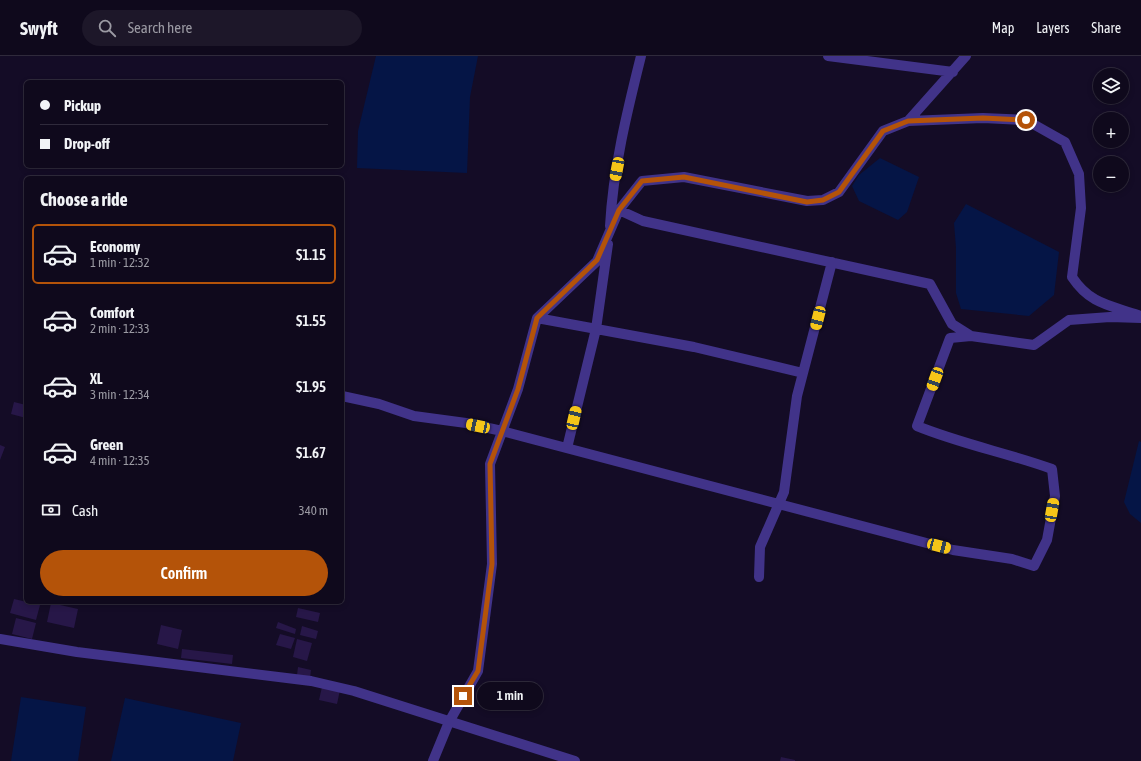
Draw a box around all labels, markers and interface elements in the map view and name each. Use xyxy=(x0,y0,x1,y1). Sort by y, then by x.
search box xyxy=(82,10,362,46)
text: Swyft xyxy=(20,17,58,39)
icon: search xyxy=(96,17,118,39)
text: Search here xyxy=(128,19,192,36)
text: Map xyxy=(992,20,1014,36)
text: Layers xyxy=(1036,20,1069,36)
text: Share xyxy=(1091,20,1121,36)
map controls xyxy=(1093,68,1129,192)
button: layers xyxy=(1093,68,1129,104)
text: Pickup xyxy=(64,97,101,114)
route start xyxy=(1017,111,1035,129)
button: + xyxy=(1093,112,1129,148)
text: Drop-off xyxy=(64,135,110,152)
car xyxy=(609,156,625,182)
button: − xyxy=(1093,156,1129,192)
text: Choose a ride xyxy=(40,189,128,210)
icon: car xyxy=(42,236,78,272)
text: Economy xyxy=(90,238,140,255)
text: $1.15 xyxy=(296,246,326,263)
text: 1 min · 12:32 xyxy=(90,255,150,270)
icon: car xyxy=(42,302,78,338)
text: Comfort xyxy=(90,304,134,321)
car xyxy=(809,305,827,331)
text: $1.55 xyxy=(296,312,326,329)
text: 2 min · 12:33 xyxy=(90,321,150,336)
car xyxy=(925,366,945,392)
icon: car xyxy=(42,368,78,404)
text: XL xyxy=(90,370,103,387)
text: $1.95 xyxy=(296,378,326,395)
text: 3 min · 12:34 xyxy=(90,387,150,402)
car xyxy=(565,405,583,431)
car xyxy=(465,418,491,434)
icon: car xyxy=(42,434,78,470)
text: Green xyxy=(90,436,123,453)
text: $1.67 xyxy=(296,444,326,461)
text: 4 min · 12:35 xyxy=(90,453,150,468)
car xyxy=(1044,497,1060,523)
icon: cash xyxy=(40,499,62,521)
text: Cash xyxy=(72,502,98,519)
text: 340 m xyxy=(299,503,328,518)
car xyxy=(926,537,952,555)
button: Confirm xyxy=(40,550,328,596)
callout: 1 min xyxy=(477,682,543,710)
route end xyxy=(454,687,472,705)
text: 1 min xyxy=(497,688,523,703)

